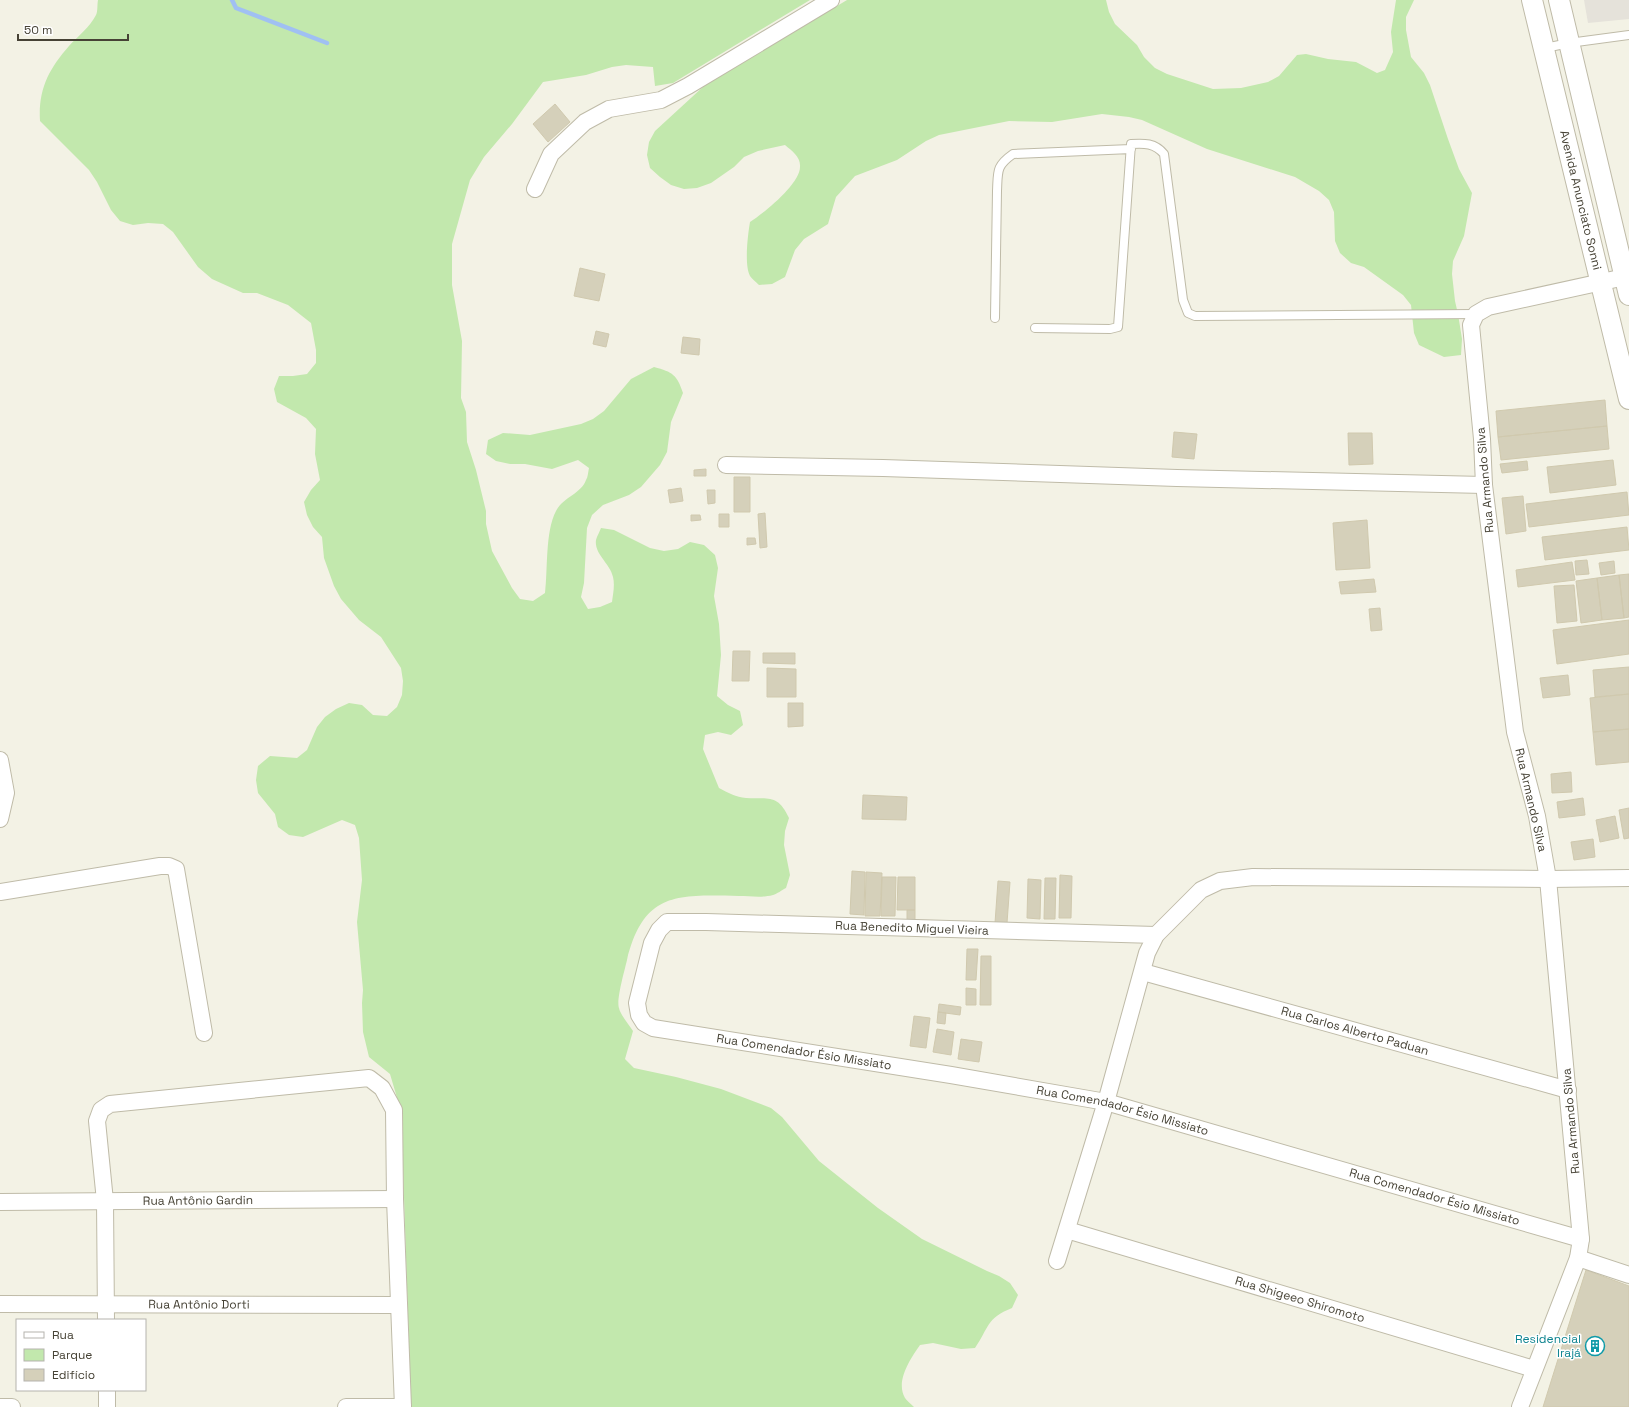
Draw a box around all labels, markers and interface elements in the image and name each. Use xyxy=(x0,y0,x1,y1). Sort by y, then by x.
scale bar xyxy=(18,16,128,42)
text: 50 m xyxy=(24,22,52,38)
street label: Avenida Anunciato Sonni xyxy=(1556,129,1605,272)
street label: Rua Armando Silva xyxy=(1472,426,1498,534)
street label: Rua Armando Silva xyxy=(1511,747,1551,854)
street label: Rua Benedito Miguel Vieira xyxy=(835,917,989,939)
street label: Rua Carlos Alberto Paduan xyxy=(1279,1003,1431,1059)
street label: Rua Comendador Ésio Missiato xyxy=(715,1030,893,1074)
street label: Rua Armando Silva xyxy=(1558,1067,1584,1175)
street label: Rua Comendador Ésio Missiato xyxy=(1035,1082,1210,1139)
street label: Rua Comendador Ésio Missiato xyxy=(1347,1165,1522,1229)
street label: Rua Antônio Gardin xyxy=(143,1192,253,1209)
street label: Rua Shigeeo Shiromoto xyxy=(1233,1272,1367,1326)
street label: Rua Antônio Dorti xyxy=(148,1296,250,1313)
legend xyxy=(16,1319,146,1391)
text: Rua xyxy=(52,1327,74,1343)
place label: Residencial Irajá xyxy=(1515,1331,1581,1361)
building icon: Residencial Irajá xyxy=(1584,1335,1606,1357)
text: Parque xyxy=(52,1347,92,1363)
text: Edifício xyxy=(52,1367,95,1383)

